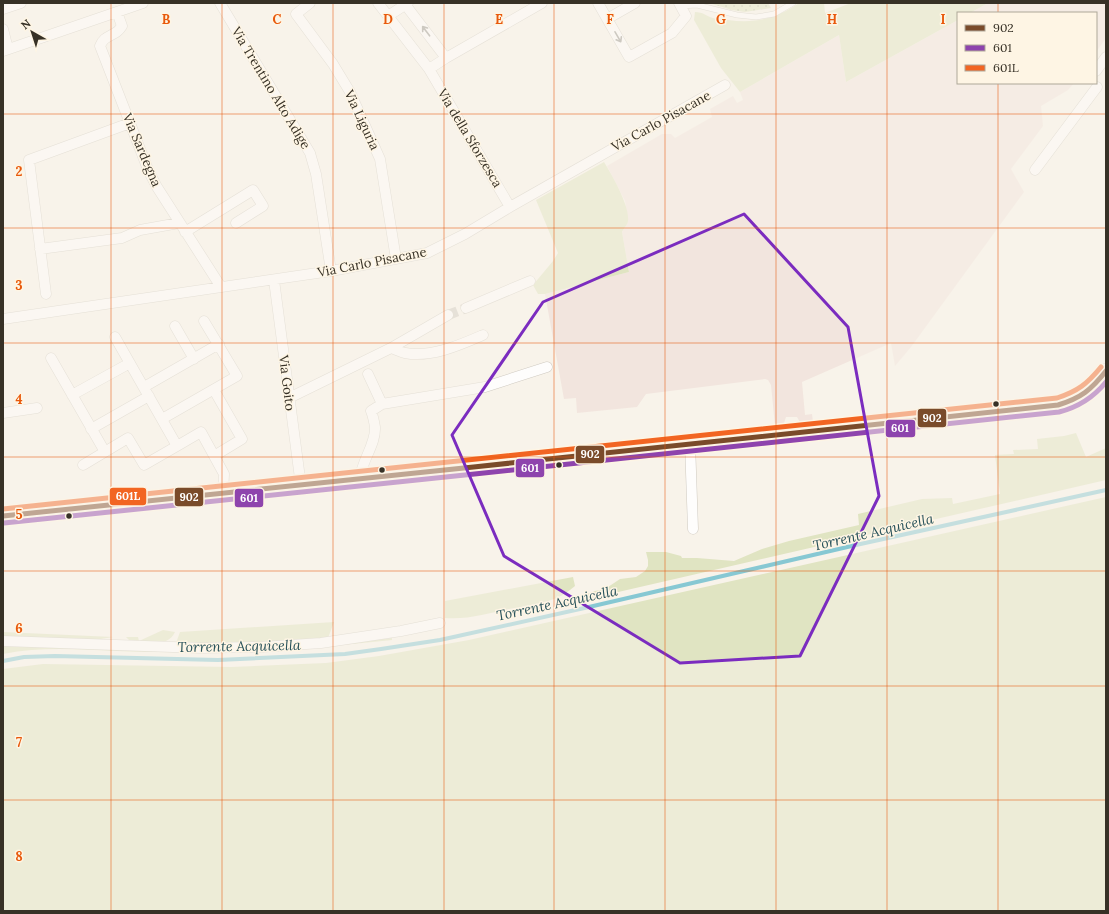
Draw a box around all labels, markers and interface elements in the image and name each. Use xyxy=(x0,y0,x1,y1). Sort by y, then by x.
text: B xyxy=(162,11,171,28)
text: C xyxy=(273,11,282,28)
text: D xyxy=(383,11,393,28)
text: E xyxy=(495,11,503,28)
text: F xyxy=(606,11,614,28)
text: G xyxy=(716,11,726,28)
text: H xyxy=(827,11,837,28)
text: I xyxy=(940,11,946,28)
north arrow xyxy=(12,12,52,52)
legend xyxy=(957,12,1097,84)
text: N xyxy=(18,16,34,32)
text: 902 xyxy=(993,20,1014,35)
street label: Via Trentino Alto Adige xyxy=(227,23,314,152)
one-way arrow xyxy=(421,26,430,37)
one-way arrow xyxy=(614,31,622,43)
text: 601 xyxy=(993,40,1012,55)
text: 601L xyxy=(993,60,1019,75)
street label: Via della Sforzesca xyxy=(433,85,506,191)
street label: Via Liguria xyxy=(340,86,383,153)
street label: Via Carlo Pisacane xyxy=(608,87,714,156)
street label: Via Sardegna xyxy=(118,110,165,190)
text: 2 xyxy=(16,163,23,180)
street label: Via Carlo Pisacane xyxy=(315,243,428,281)
text: 3 xyxy=(15,277,23,294)
street label: Via Goito xyxy=(275,353,299,412)
text: 4 xyxy=(15,391,23,408)
unlabelled marker xyxy=(991,399,1001,409)
line badge: 902 xyxy=(917,408,947,428)
text: 902 xyxy=(922,411,942,425)
line badge: 601 xyxy=(885,419,916,438)
text: 601 xyxy=(891,421,909,435)
line badge: 902 xyxy=(575,445,605,464)
text: 902 xyxy=(580,447,600,461)
line badge: 601 xyxy=(515,458,545,478)
unlabelled marker xyxy=(554,460,564,470)
text: 601 xyxy=(521,461,539,475)
unlabelled marker xyxy=(377,465,387,475)
line badge: 601L xyxy=(109,487,147,506)
line badge: 902 xyxy=(174,487,204,507)
line badge: 601 xyxy=(234,488,264,508)
text: 601L xyxy=(116,489,141,503)
text: 902 xyxy=(179,490,199,504)
text: 601 xyxy=(240,491,258,505)
text: 5 xyxy=(15,506,23,523)
water label: Torrente Acquicella xyxy=(811,509,935,555)
unlabelled marker xyxy=(64,511,74,521)
water label: Torrente Acquicella xyxy=(495,581,619,625)
text: 6 xyxy=(15,620,23,637)
water label: Torrente Acquicella xyxy=(177,636,301,656)
text: 7 xyxy=(16,734,22,751)
text: 8 xyxy=(15,848,23,865)

